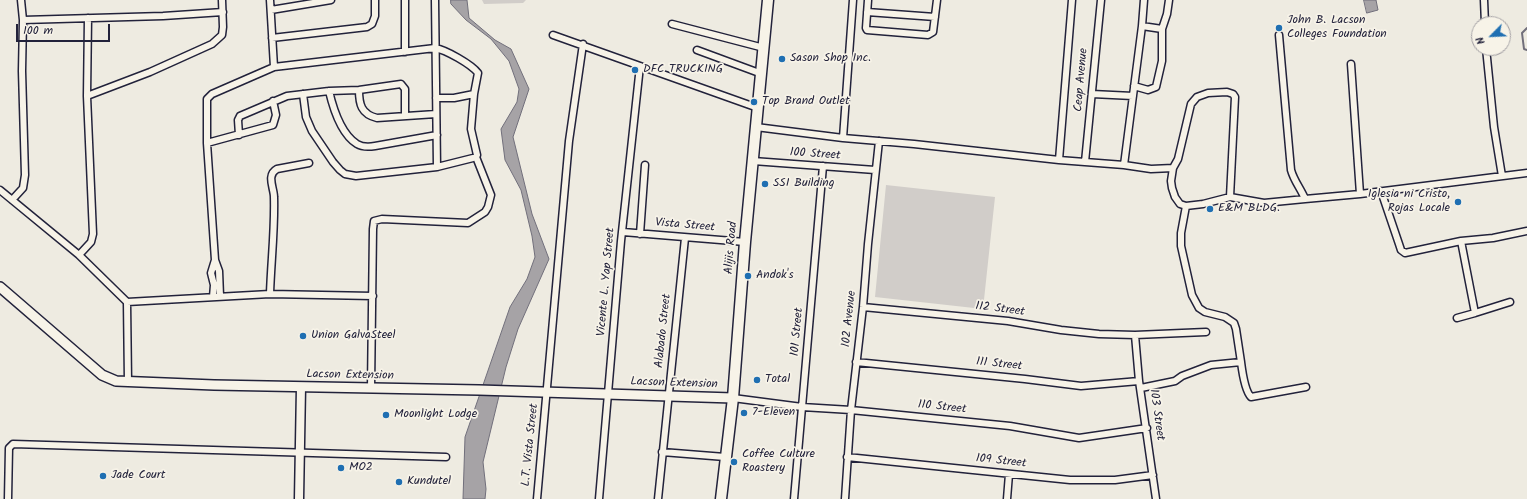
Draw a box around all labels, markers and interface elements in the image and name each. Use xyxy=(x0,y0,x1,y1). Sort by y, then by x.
place label: John B. Lacson Colleges Foundation xyxy=(1287,14,1387,42)
scale bar xyxy=(18,16,112,42)
north arrow xyxy=(1471,16,1511,56)
text: 100 m xyxy=(23,21,53,40)
marker: John B. Lacson Colleges Foundation xyxy=(1274,23,1284,33)
text: N xyxy=(1471,34,1491,47)
street label: Ceap Avenue xyxy=(1072,47,1092,113)
place label: Sason Shop Inc. xyxy=(790,52,871,66)
marker: Sason Shop Inc. xyxy=(777,54,787,64)
place label: DFC TRUCKING xyxy=(643,63,723,77)
marker: DFC TRUCKING xyxy=(630,65,640,75)
place label: Top Brand Outlet xyxy=(762,95,850,109)
marker: Top Brand Outlet xyxy=(749,97,759,107)
street label: 100 Street xyxy=(789,146,841,164)
place label: SSI Building xyxy=(773,177,834,191)
marker: SSI Building xyxy=(760,179,770,189)
place label: Iglesia ni Cristo, Rojas Locale xyxy=(1368,188,1450,216)
marker: Iglesia ni Cristo, Rojas Locale xyxy=(1453,197,1463,207)
place label: E&M BLDG. xyxy=(1218,202,1280,216)
marker: E&M BLDG. xyxy=(1205,204,1215,214)
street label: Vista Street xyxy=(655,216,715,236)
street label: Alijis Road xyxy=(723,221,741,275)
street label: Vicente L. Yap Street xyxy=(595,227,619,337)
place label: Andok's xyxy=(756,269,794,283)
marker: Andok's xyxy=(743,271,753,281)
street label: 102 Avenue xyxy=(840,290,860,348)
street label: Alabado Street xyxy=(653,293,675,369)
street label: 112 Street xyxy=(974,300,1026,320)
street label: 101 Street xyxy=(789,307,807,357)
place label: Union GalvaSteel xyxy=(311,329,395,343)
marker: Union GalvaSteel xyxy=(298,331,308,341)
street label: 111 Street xyxy=(975,355,1023,375)
street label: Lacson Extension xyxy=(306,368,394,384)
place label: Total xyxy=(765,373,790,387)
street label: Lacson Extension xyxy=(630,375,718,393)
marker: Total xyxy=(752,375,762,385)
street label: 103 Street xyxy=(1145,388,1167,442)
street label: 110 Street xyxy=(917,398,967,418)
street label: L.T. Vista Street xyxy=(519,403,543,487)
place label: 7-Eleven xyxy=(752,406,795,420)
place label: Moonlight Lodge xyxy=(394,408,477,422)
marker: 7-Eleven xyxy=(739,408,749,418)
marker: Moonlight Lodge xyxy=(381,410,391,420)
place label: Coffee Culture Roastery xyxy=(742,448,815,476)
street label: 109 Street xyxy=(975,452,1027,472)
marker: Coffee Culture Roastery xyxy=(729,457,739,467)
place label: MO2 xyxy=(349,461,373,475)
marker: MO2 xyxy=(336,463,346,473)
place label: Jade Court xyxy=(111,469,165,483)
marker: Jade Court xyxy=(98,471,108,481)
place label: Kundutel xyxy=(407,475,451,489)
marker: Kundutel xyxy=(394,477,404,487)

